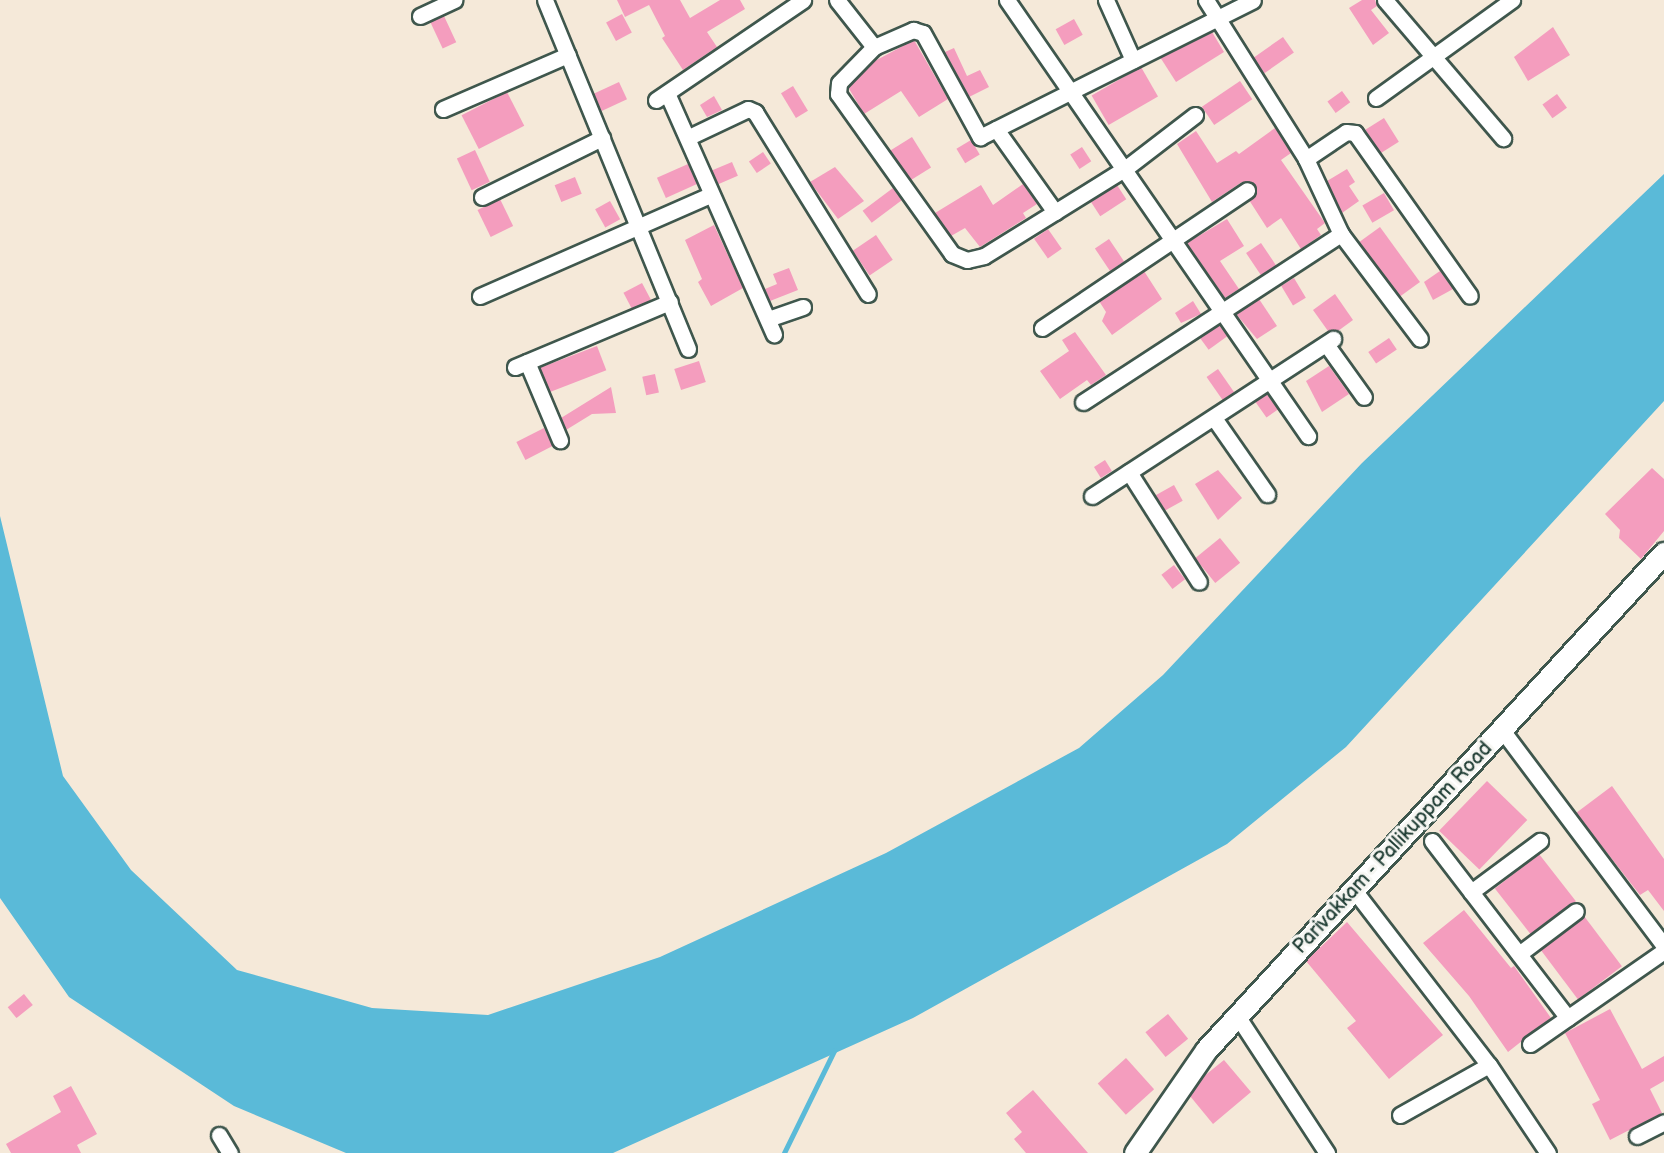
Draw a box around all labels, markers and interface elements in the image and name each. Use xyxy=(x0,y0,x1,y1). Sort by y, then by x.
street label: Parivakkam - Pallikuppam Road xyxy=(1288,736,1498,960)

